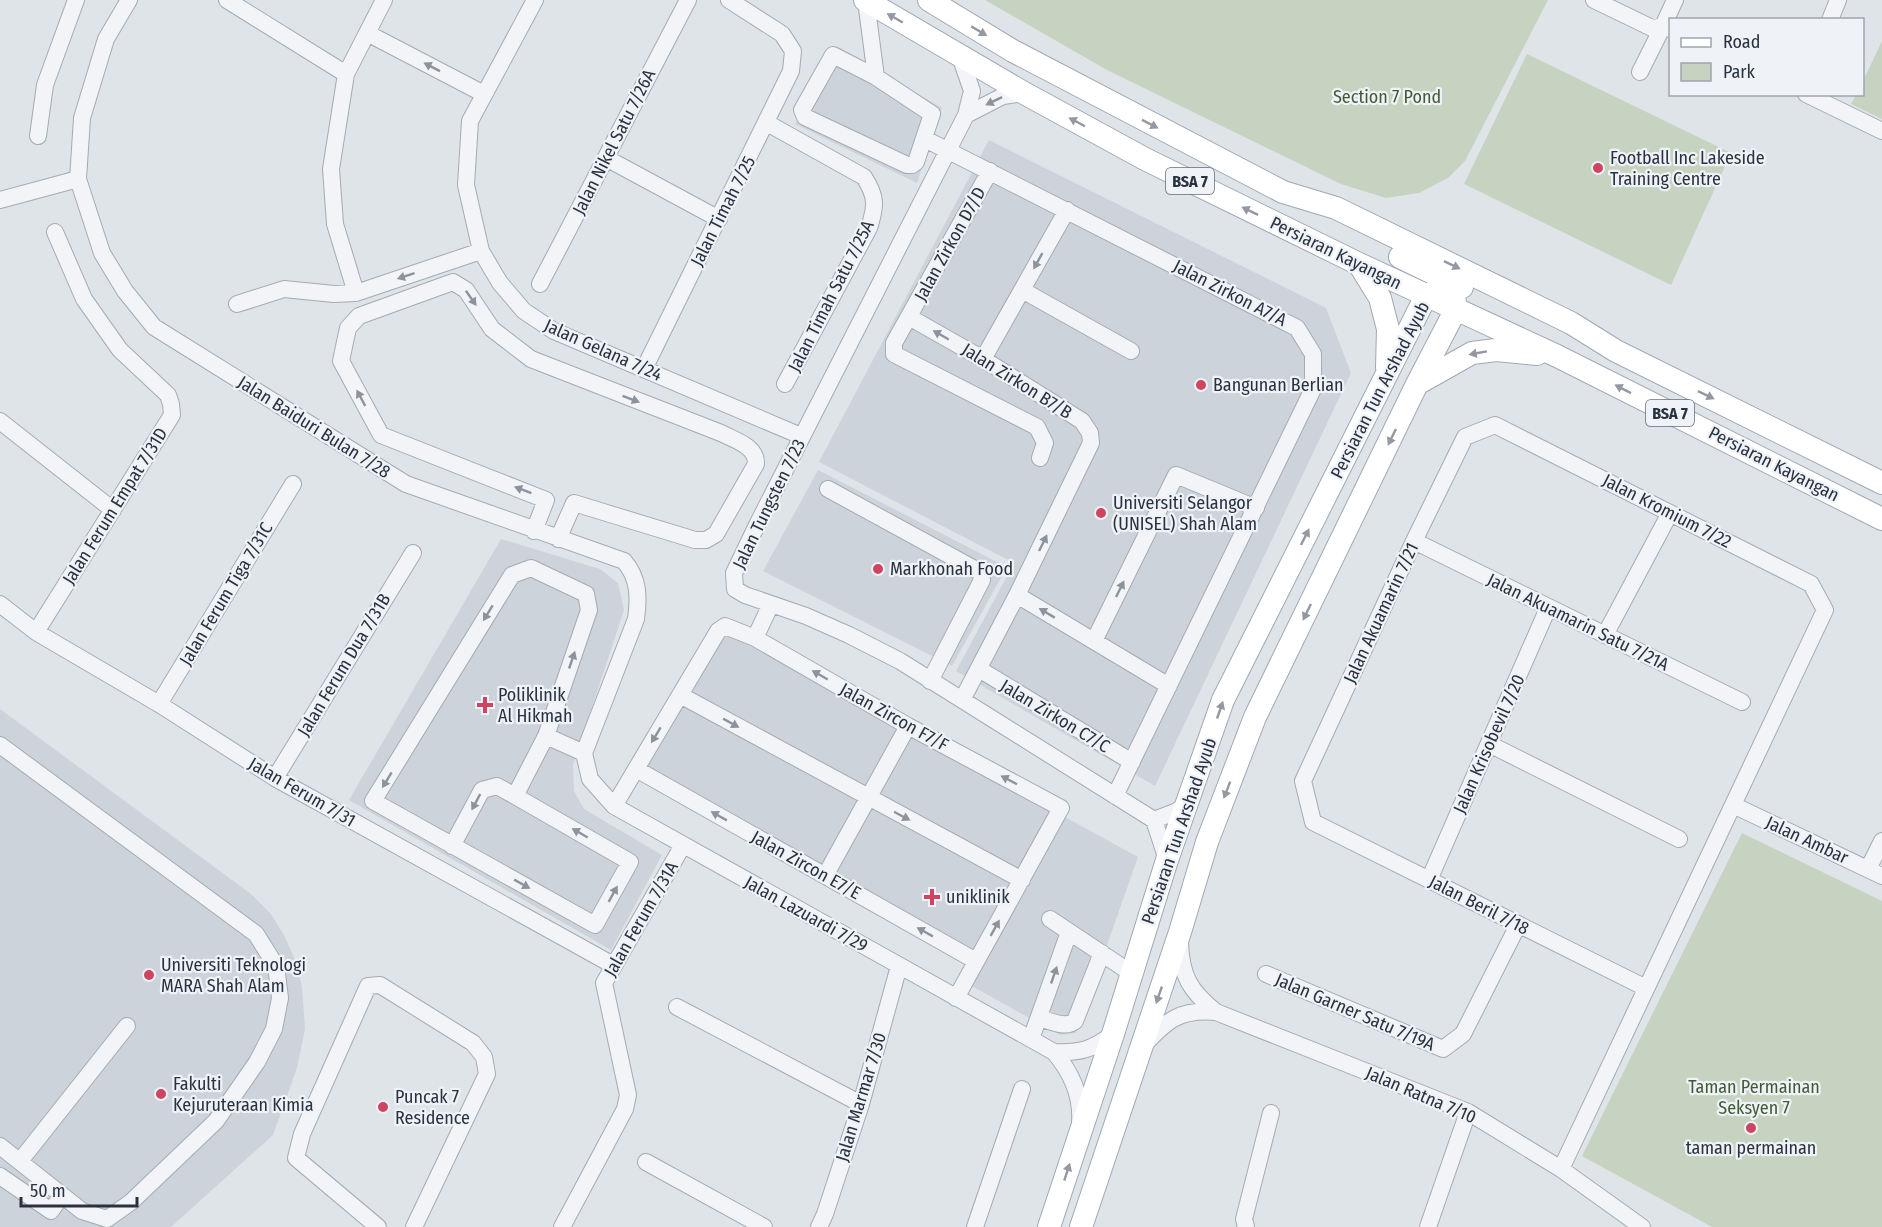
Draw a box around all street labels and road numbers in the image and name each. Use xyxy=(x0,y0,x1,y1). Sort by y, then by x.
street label: Jalan Nikel Satu 7/26A xyxy=(568,65,660,218)
street label: Jalan Timah 7/25 xyxy=(686,152,760,270)
road number: BSA 7 xyxy=(1166,168,1214,194)
street label: Jalan Zirkon D7/D xyxy=(910,183,990,305)
street label: Persiaran Kayangan xyxy=(1267,212,1405,294)
street label: Jalan Timah Satu 7/25A xyxy=(783,216,879,375)
street label: Jalan Zirkon A7/A xyxy=(1170,255,1291,331)
street label: Persiaran Tun Arshad Ayub xyxy=(1326,298,1434,482)
street label: Jalan Gelana 7/24 xyxy=(541,314,666,386)
street label: Jalan Zirkon B7/B xyxy=(958,338,1076,424)
street label: Jalan Baiduri Bulan 7/28 xyxy=(234,371,394,483)
road number: BSA 7 xyxy=(1646,400,1694,426)
street label: Persiaran Kayangan xyxy=(1705,422,1843,506)
street label: Jalan Ferum Empat 7/31D xyxy=(58,424,172,588)
street label: Jalan Tungsten 7/23 xyxy=(728,435,810,573)
street label: Jalan Kromium 7/22 xyxy=(1599,469,1735,553)
street label: Jalan Ferum Tiga 7/31C xyxy=(175,518,277,670)
street label: Jalan Akuamarin 7/21 xyxy=(1339,539,1423,687)
street label: Jalan Akuamarin Satu 7/21A xyxy=(1484,568,1673,676)
street label: Jalan Ferum Dua 7/31B xyxy=(293,590,395,740)
street label: Jalan Krisobevil 7/20 xyxy=(1448,671,1530,817)
street label: Jalan Zirkon C7/C xyxy=(996,675,1114,757)
street label: Jalan Zircon F7/F xyxy=(836,678,952,756)
street label: Persiaran Tun Arshad Ayub xyxy=(1137,735,1221,927)
street label: Jalan Ferum 7/31 xyxy=(245,753,359,831)
street label: Jalan Ambar xyxy=(1762,811,1852,869)
street label: Jalan Zircon E7/E xyxy=(747,826,865,904)
street label: Jalan Ferum 7/31A xyxy=(599,857,683,980)
street label: Jalan Beril 7/18 xyxy=(1425,870,1533,940)
street label: Jalan Lazuardi 7/29 xyxy=(740,871,872,957)
street label: Jalan Garner Satu 7/19A xyxy=(1272,968,1439,1056)
street label: Jalan Marmar 7/30 xyxy=(831,1030,891,1164)
street label: Jalan Ratna 7/10 xyxy=(1362,1062,1480,1128)

